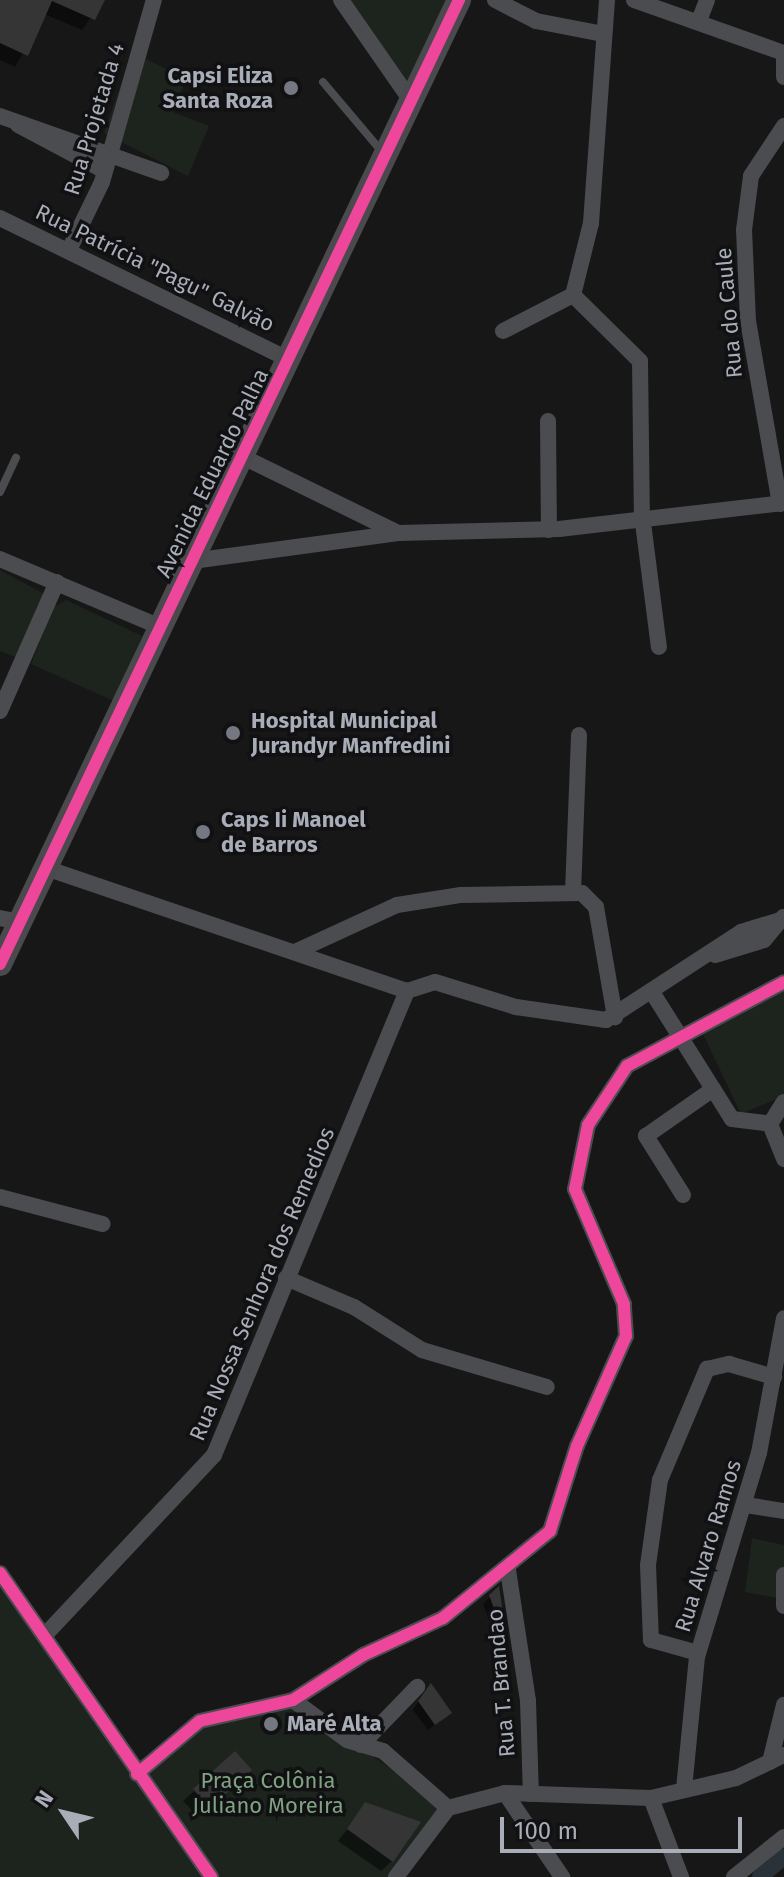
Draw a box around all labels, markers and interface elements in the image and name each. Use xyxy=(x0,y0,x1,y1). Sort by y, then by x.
street label: Rua Projetada 4 xyxy=(58,40,130,198)
place label: Capsi Eliza Santa Roza xyxy=(162,62,273,114)
marker: Capsi Eliza Santa Roza xyxy=(280,77,302,99)
street label: Rua Patrícia "Pagu" Galvão xyxy=(31,199,279,337)
street label: Rua do Caule xyxy=(710,247,748,379)
street label: Avenida Eduardo Palha xyxy=(150,364,274,582)
place label: Hospital Municipal Jurandyr Manfredini xyxy=(251,707,450,758)
marker: Hospital Municipal Jurandyr Manfredini xyxy=(222,722,244,744)
place label: Caps Ii Manoel de Barros xyxy=(221,806,366,858)
marker: Caps Ii Manoel de Barros xyxy=(192,821,214,843)
street label: Rua Nossa Senhora dos Remedios xyxy=(184,1123,340,1445)
street label: Rua Alvaro Ramos xyxy=(669,1457,747,1635)
street label: Rua T. Brandao xyxy=(481,1608,521,1758)
place label: Maré Alta xyxy=(287,1711,382,1737)
marker: Maré Alta xyxy=(262,1715,280,1733)
park label: Praça Colônia Juliano Moreira xyxy=(192,1767,344,1818)
north arrow xyxy=(24,1773,104,1853)
text: N xyxy=(29,1785,59,1813)
scale bar xyxy=(504,1801,746,1851)
text: 100 m xyxy=(514,1817,578,1845)

